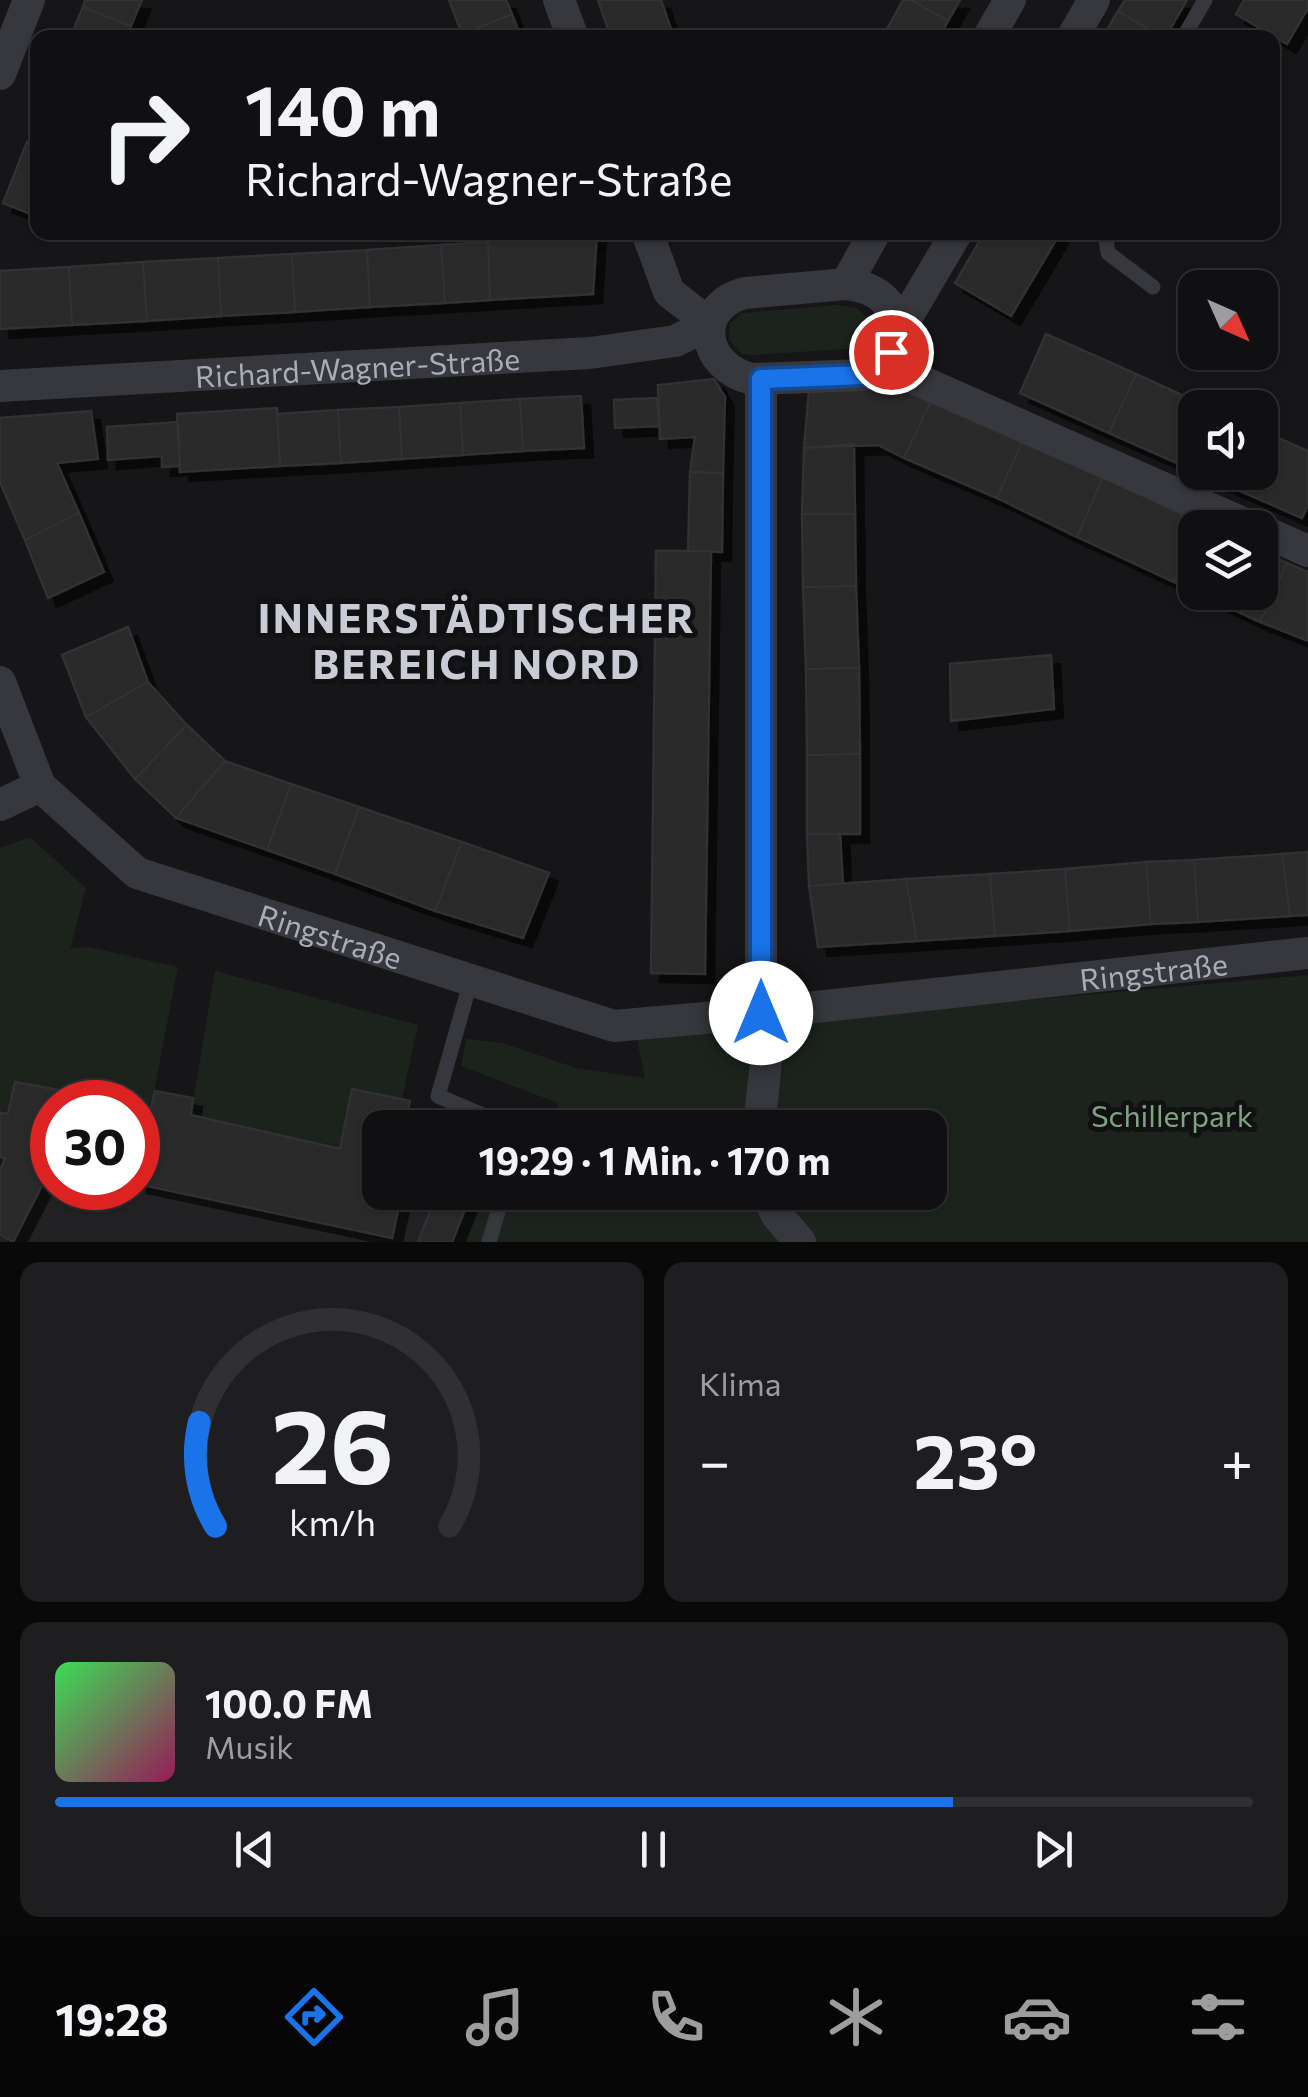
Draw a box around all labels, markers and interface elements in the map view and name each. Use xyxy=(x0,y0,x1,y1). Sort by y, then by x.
text: 140 m xyxy=(245,65,441,150)
icon: right xyxy=(80,70,210,200)
text: Richard-Wagner-Straße xyxy=(245,150,733,205)
north arrow xyxy=(1178,270,1278,370)
map controls xyxy=(1178,270,1278,610)
pin xyxy=(849,310,934,395)
icon: arrive xyxy=(864,325,919,380)
street label: Richard-Wagner-Straße xyxy=(194,338,521,394)
button: sound xyxy=(1178,390,1278,490)
button: layers xyxy=(1178,510,1278,610)
district label: INNERSTÄDTISCHER BEREICH NORD xyxy=(258,592,696,687)
street label: Ringstraße xyxy=(254,895,407,975)
street label: Ringstraße xyxy=(1078,943,1229,996)
position arrow xyxy=(709,961,813,1065)
speed limit sign: 30 xyxy=(30,1080,160,1210)
park label: Schillerpark xyxy=(1091,1096,1253,1133)
text: 19:29 · 1 Min. · 170 m xyxy=(479,1136,830,1183)
text: Klima xyxy=(699,1363,781,1403)
text: 26 xyxy=(271,1378,393,1505)
text: 23° xyxy=(914,1413,1037,1504)
text: − xyxy=(699,1426,730,1493)
text: + xyxy=(1221,1426,1253,1493)
text: km/h xyxy=(289,1500,375,1543)
text: 100.0 FM xyxy=(205,1679,373,1726)
text: Musik xyxy=(205,1726,294,1766)
icon: previous xyxy=(227,1822,282,1877)
icon: pause xyxy=(626,1822,681,1877)
icon: next xyxy=(1026,1822,1081,1877)
icon: directions xyxy=(279,1982,349,2052)
icon: music xyxy=(460,1982,530,2052)
icon: phone xyxy=(641,1982,711,2052)
icon: climate xyxy=(821,1982,891,2052)
icon: car xyxy=(1002,1982,1072,2052)
icon: filters xyxy=(1183,1982,1253,2052)
text: 19:28 xyxy=(55,1990,169,2045)

